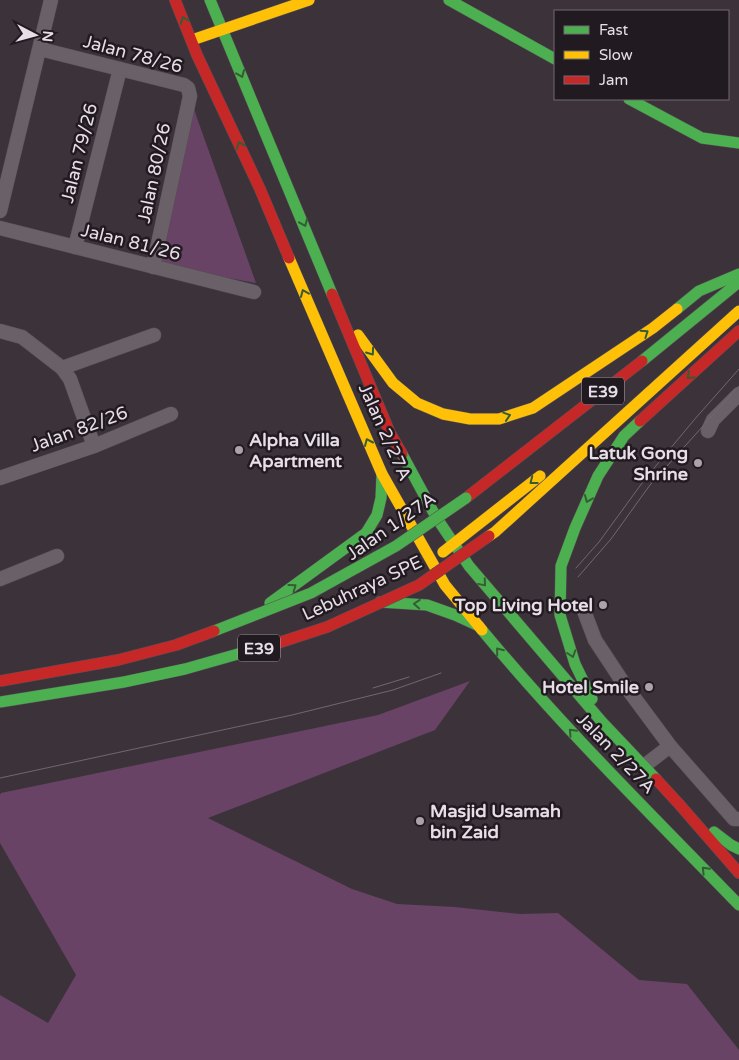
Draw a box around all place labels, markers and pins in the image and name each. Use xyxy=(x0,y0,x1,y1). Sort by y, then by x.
place label: Alpha Villa Apartment xyxy=(249,429,342,472)
place label: Latuk Gong Shrine xyxy=(589,442,688,485)
marker: Alpha Villa Apartment xyxy=(233,444,245,456)
marker: Latuk Gong Shrine xyxy=(692,457,704,469)
place label: Top Living Hotel xyxy=(454,594,593,616)
marker: Top Living Hotel xyxy=(597,599,609,611)
place label: Hotel Smile xyxy=(542,676,639,698)
marker: Hotel Smile xyxy=(643,681,655,693)
place label: Masjid Usamah bin Zaid xyxy=(430,800,561,843)
marker: Masjid Usamah bin Zaid xyxy=(414,815,426,827)

